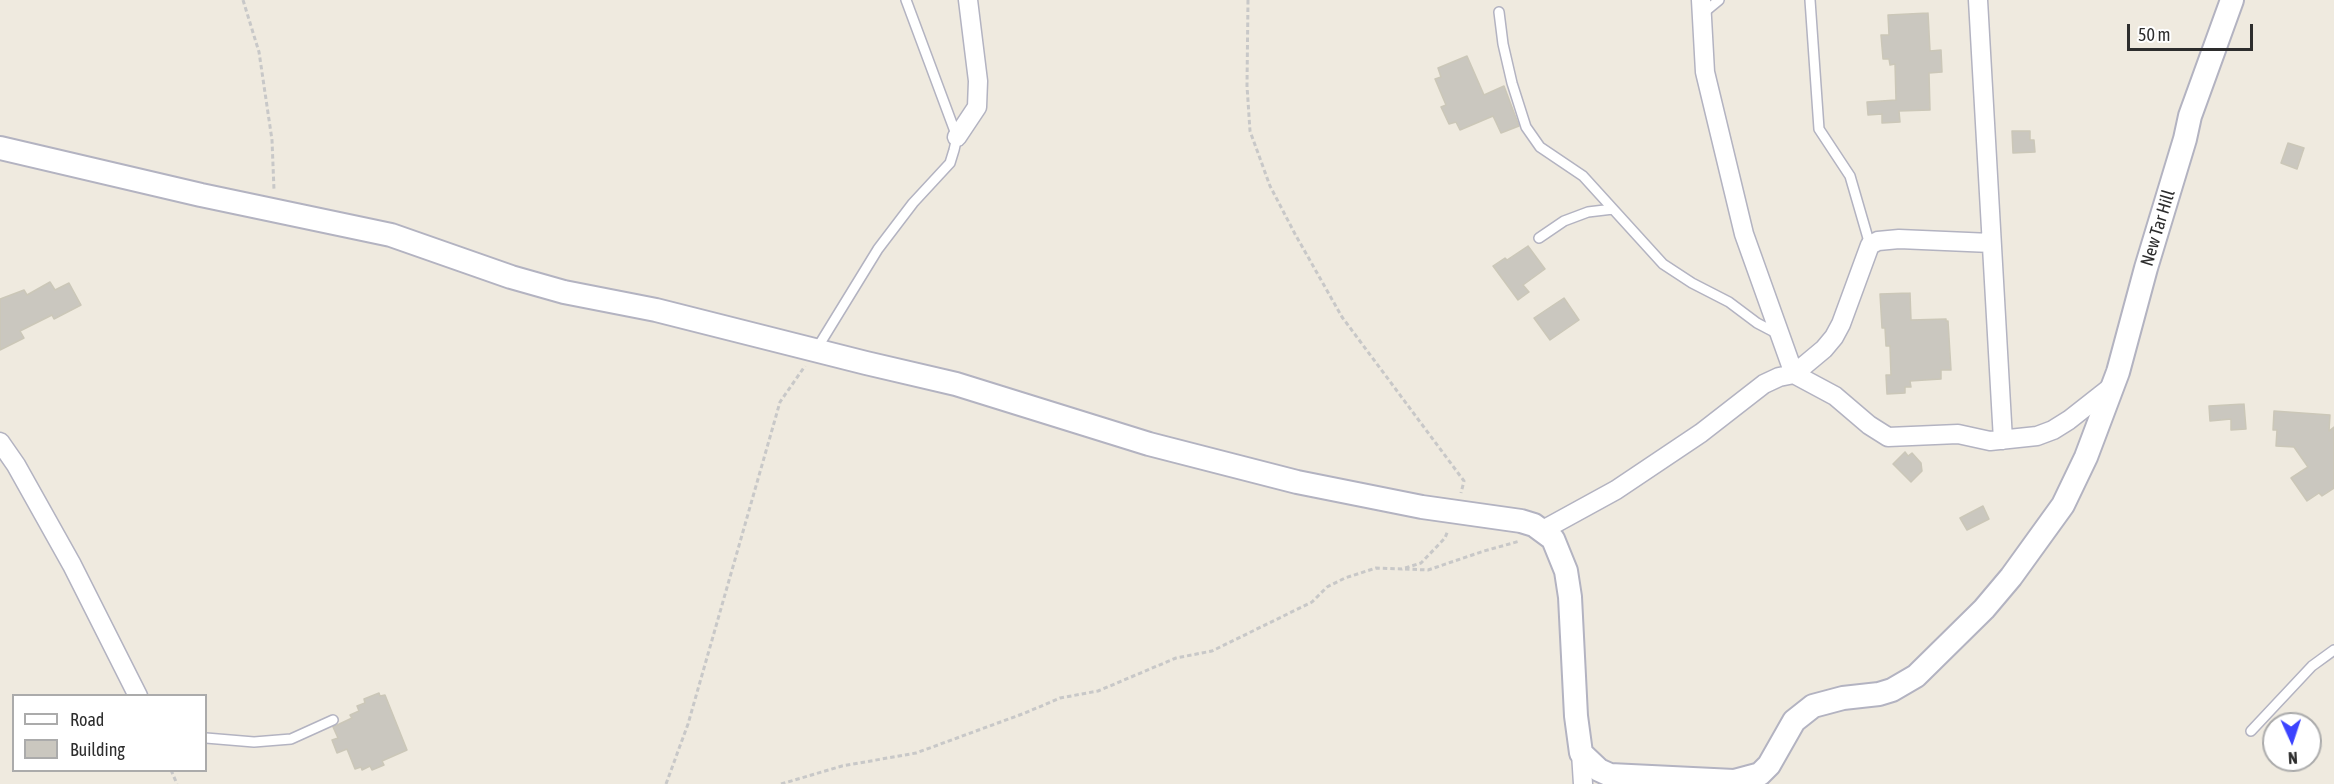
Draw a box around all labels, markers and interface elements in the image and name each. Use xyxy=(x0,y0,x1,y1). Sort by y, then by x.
scale bar xyxy=(2130,12,2256,50)
text: 50 m xyxy=(2138,24,2170,45)
street label: New Tar Hill xyxy=(2136,187,2180,269)
legend xyxy=(12,694,207,772)
text: Road xyxy=(70,709,104,730)
north arrow xyxy=(2262,712,2322,772)
text: Building xyxy=(70,739,125,760)
text: N xyxy=(2288,749,2298,767)

